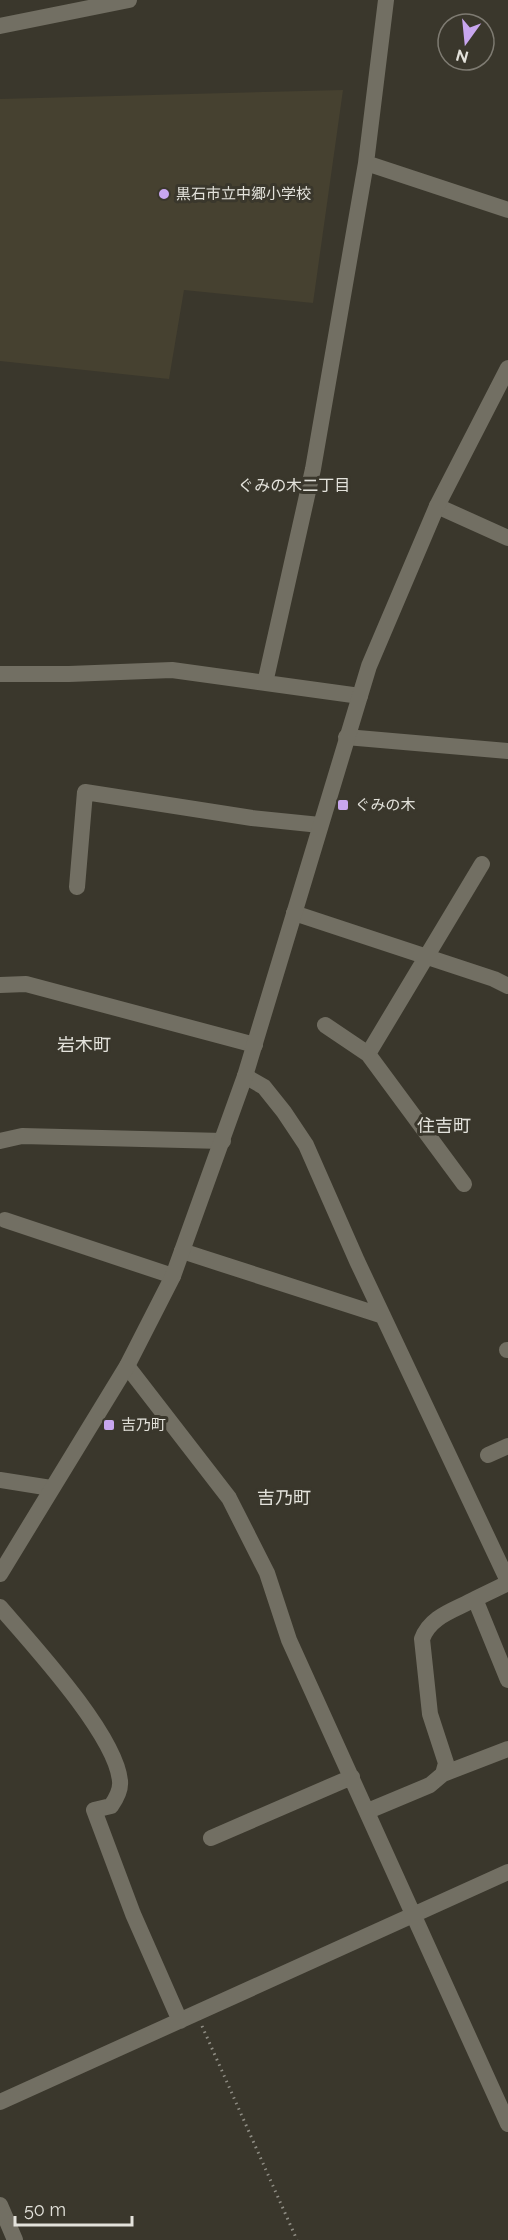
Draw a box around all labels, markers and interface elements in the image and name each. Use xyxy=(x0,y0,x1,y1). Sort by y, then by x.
north arrow xyxy=(436,12,496,72)
text: N xyxy=(454,45,471,67)
place label: 黒石市立中郷小学校 xyxy=(176,185,311,203)
marker: 黒石市立中郷小学校 xyxy=(157,187,171,201)
district label: ぐみの木二丁目 xyxy=(238,476,350,495)
place label: ぐみの木 xyxy=(355,796,415,814)
marker: ぐみの木 xyxy=(336,798,350,812)
district label: 岩木町 xyxy=(57,1034,111,1055)
district label: 住吉町 xyxy=(417,1115,471,1136)
place label: 吉乃町 xyxy=(121,1416,166,1434)
marker: 吉乃町 xyxy=(102,1418,116,1432)
district label: 吉乃町 xyxy=(257,1487,311,1508)
scale bar xyxy=(15,2189,132,2227)
text: 50 m xyxy=(24,2199,66,2220)

